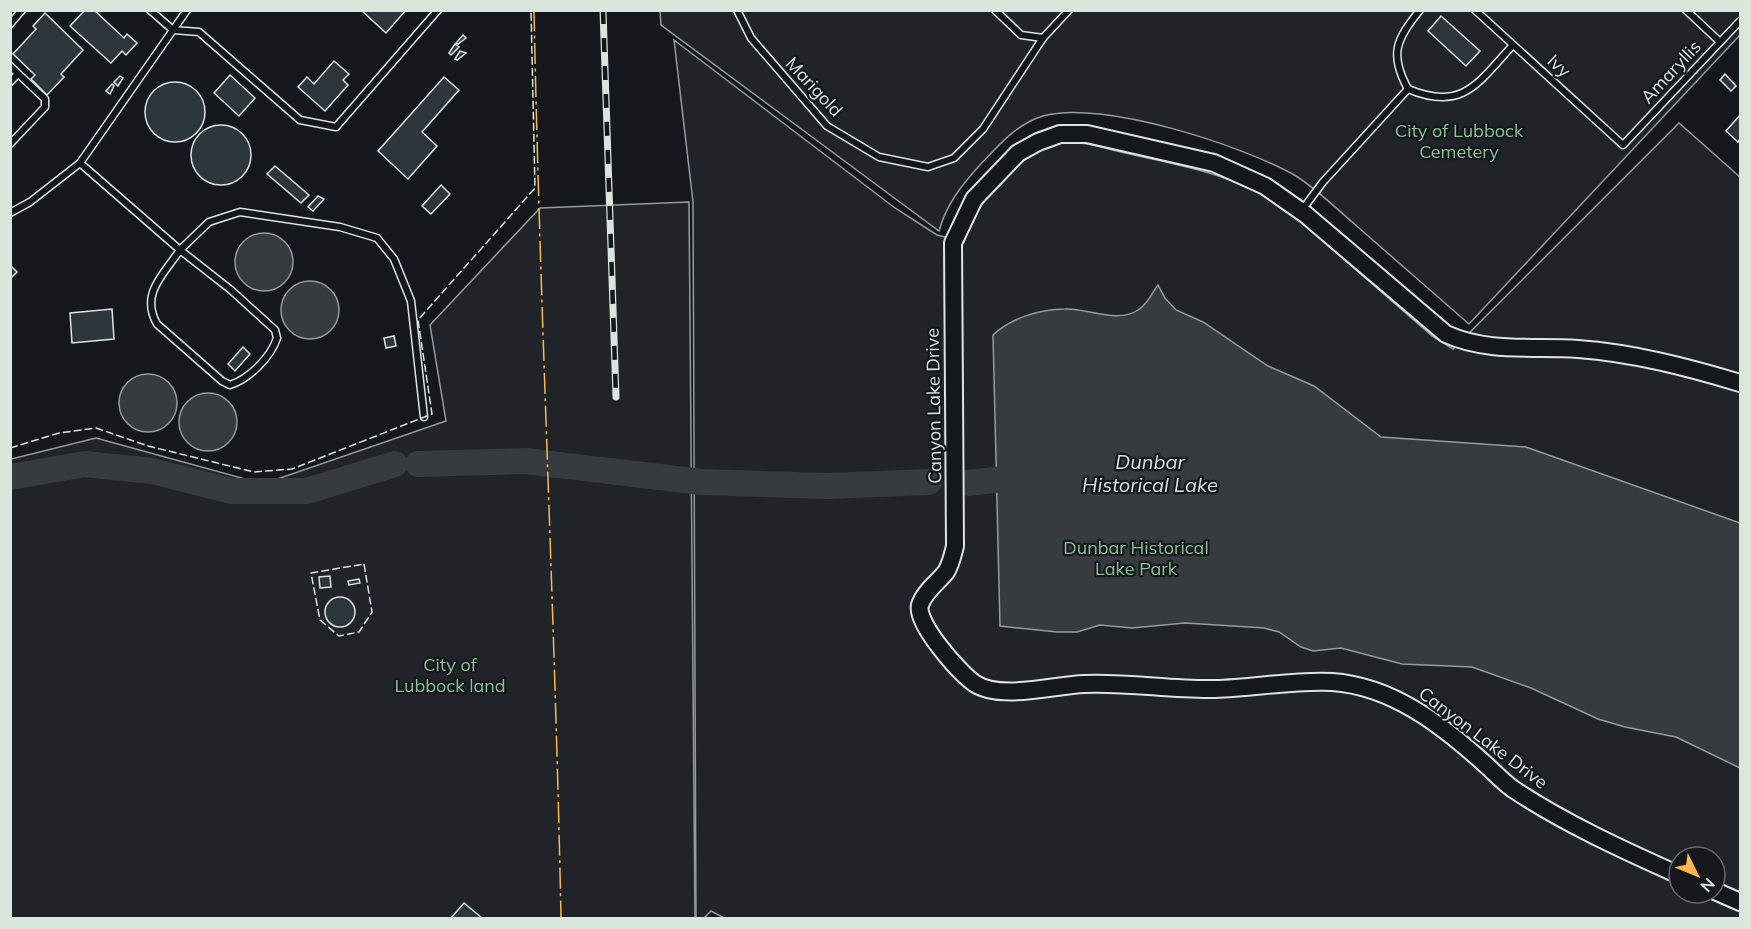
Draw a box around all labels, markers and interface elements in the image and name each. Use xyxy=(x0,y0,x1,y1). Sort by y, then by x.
street label: Amaryllis xyxy=(1636,35,1706,108)
street label: Ivy xyxy=(1543,49,1576,82)
street label: Marigold xyxy=(781,52,848,121)
park label: City of Lubbock Cemetery xyxy=(1395,119,1524,163)
street label: Canyon Lake Drive xyxy=(921,328,946,484)
water label: Dunbar Historical Lake xyxy=(1082,449,1218,497)
park label: Dunbar Historical Lake Park xyxy=(1063,536,1209,580)
park label: City of Lubbock land xyxy=(394,653,506,697)
street label: Canyon Lake Drive xyxy=(1414,682,1552,794)
north arrow xyxy=(1667,845,1727,905)
text: N xyxy=(1697,874,1719,896)

